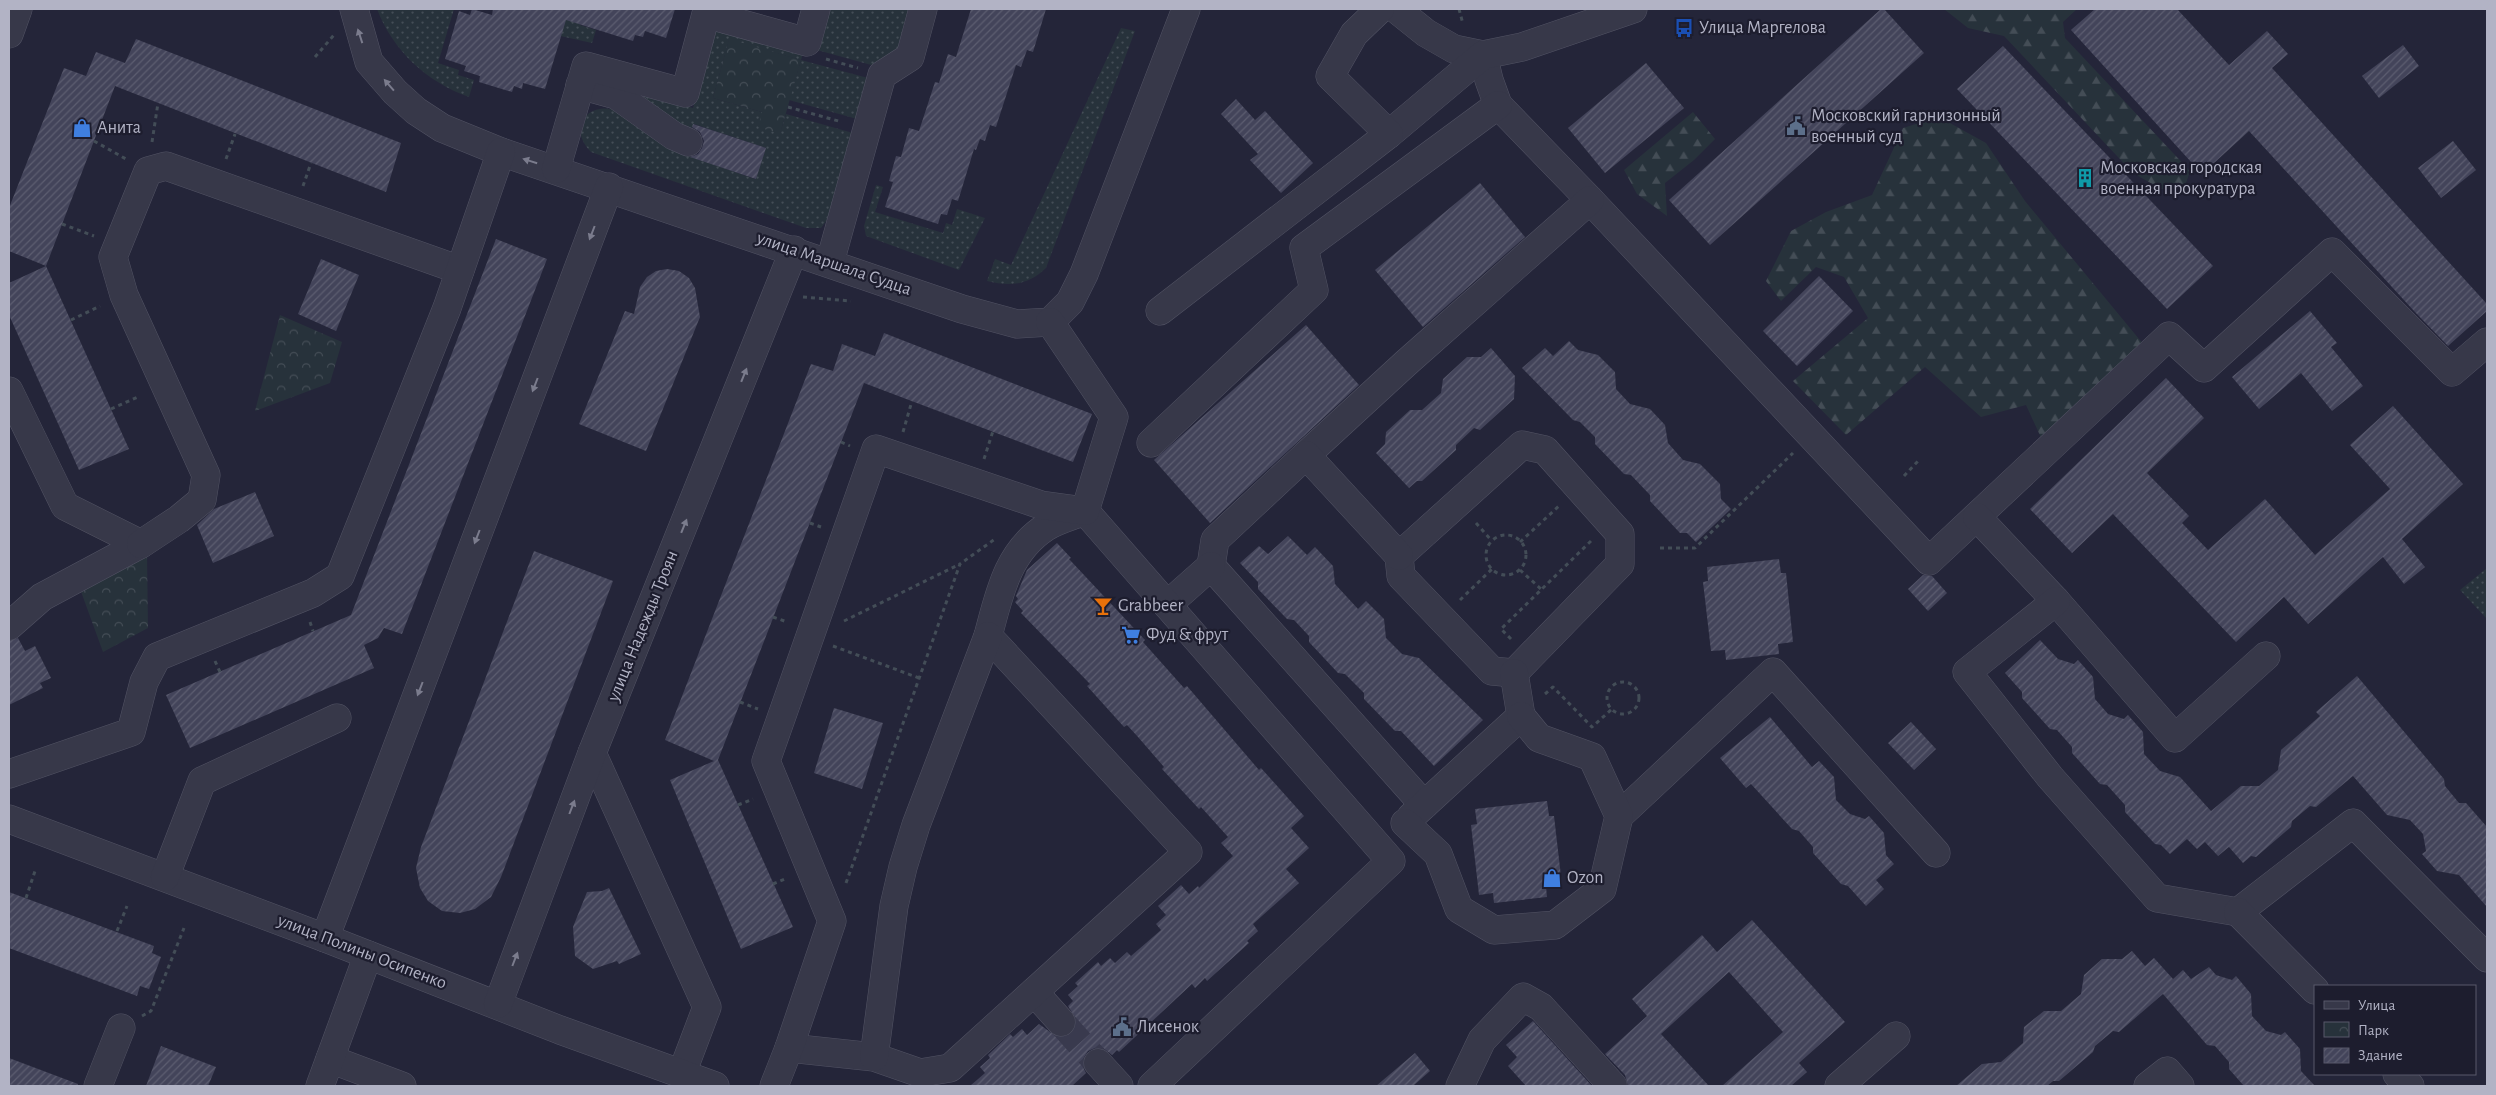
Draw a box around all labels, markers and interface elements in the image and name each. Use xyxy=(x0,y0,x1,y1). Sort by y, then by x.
bus stop icon: Улица Маргелова xyxy=(1673,17,1695,39)
place label: Улица Маргелова xyxy=(1699,19,1826,37)
one-way arrow xyxy=(356,28,363,43)
one-way arrow xyxy=(384,79,395,91)
place label: Московский гарнизонный военный суд xyxy=(1811,107,2001,146)
public building icon: Московский гарнизонный военный суд xyxy=(1785,115,1807,137)
shop icon: Анита xyxy=(71,117,93,139)
place label: Анита xyxy=(97,119,141,137)
one-way arrow xyxy=(522,156,537,164)
place label: Московская городская военная прокуратура xyxy=(2100,159,2262,198)
building icon: Московская городская военная прокуратура xyxy=(2074,167,2096,189)
one-way arrow xyxy=(588,225,595,240)
street label: улица Маршала Судца xyxy=(753,229,914,299)
one-way arrow xyxy=(741,368,749,382)
one-way arrow xyxy=(531,377,538,392)
one-way arrow xyxy=(681,518,688,533)
one-way arrow xyxy=(473,529,480,544)
street label: улица Надежды Троян xyxy=(604,548,681,705)
bar icon: Grabbeer xyxy=(1092,595,1114,617)
place label: Grabbeer xyxy=(1118,597,1183,615)
supermarket icon: Фуд & фрут xyxy=(1120,624,1142,646)
place label: Фуд & фрут xyxy=(1146,626,1229,644)
one-way arrow xyxy=(416,681,423,696)
one-way arrow xyxy=(569,799,576,814)
shop icon: Ozon xyxy=(1541,867,1563,889)
place label: Ozon xyxy=(1567,869,1604,887)
street label: улица Полины Осипенко xyxy=(274,911,449,993)
one-way arrow xyxy=(511,951,519,966)
legend xyxy=(2314,985,2476,1075)
text: Улица xyxy=(2358,998,2395,1013)
public building icon: Лисенок xyxy=(1111,1016,1133,1038)
place label: Лисенок xyxy=(1137,1018,1200,1036)
text: Парк xyxy=(2358,1023,2389,1038)
text: Здание xyxy=(2358,1048,2403,1063)

